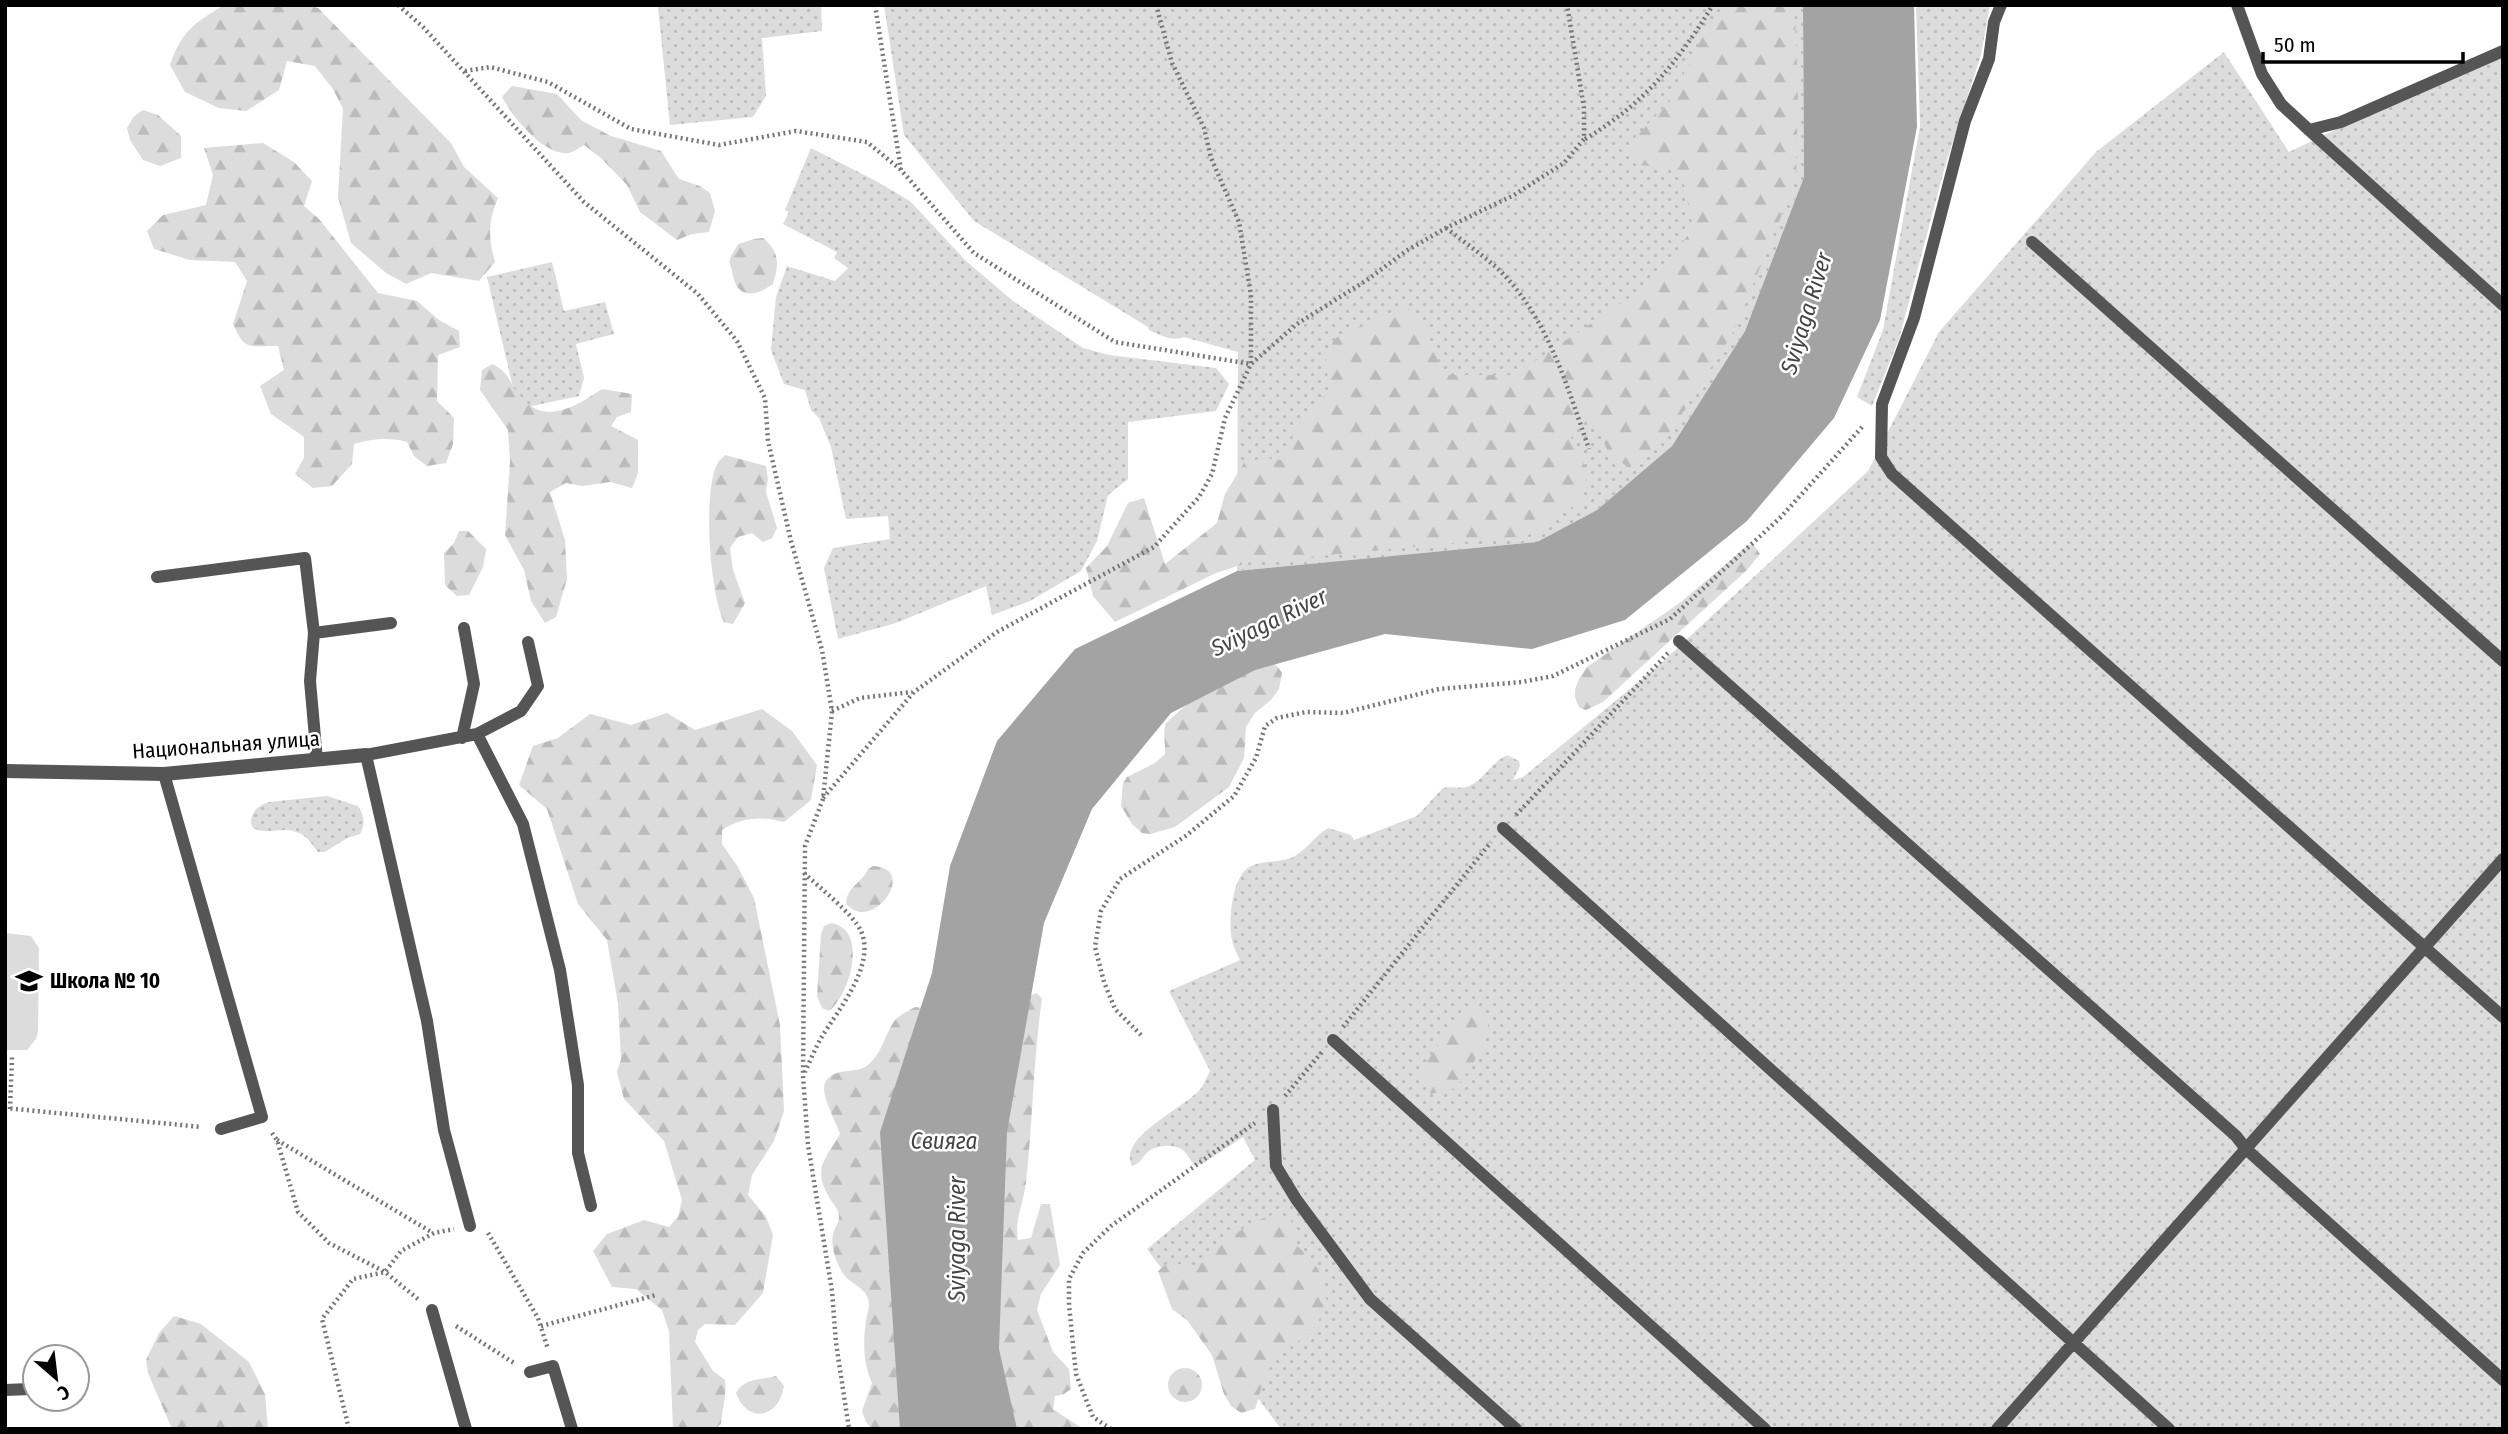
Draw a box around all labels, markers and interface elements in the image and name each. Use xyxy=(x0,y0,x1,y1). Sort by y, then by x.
scale bar xyxy=(2263,21,2462,65)
text: 50 m xyxy=(2274,32,2316,58)
water label: Sviyaga River xyxy=(1774,248,1838,378)
water label: Sviyaga River xyxy=(1206,581,1333,663)
street label: Национальная улица xyxy=(131,725,321,765)
school or university icon: Школа № 10 xyxy=(14,966,44,996)
place label: Школа № 10 xyxy=(50,968,160,994)
water label: Свияга xyxy=(910,1127,978,1155)
water label: Sviyaga River xyxy=(943,1175,971,1303)
north arrow xyxy=(21,1343,91,1413)
text: С xyxy=(54,1380,74,1405)

